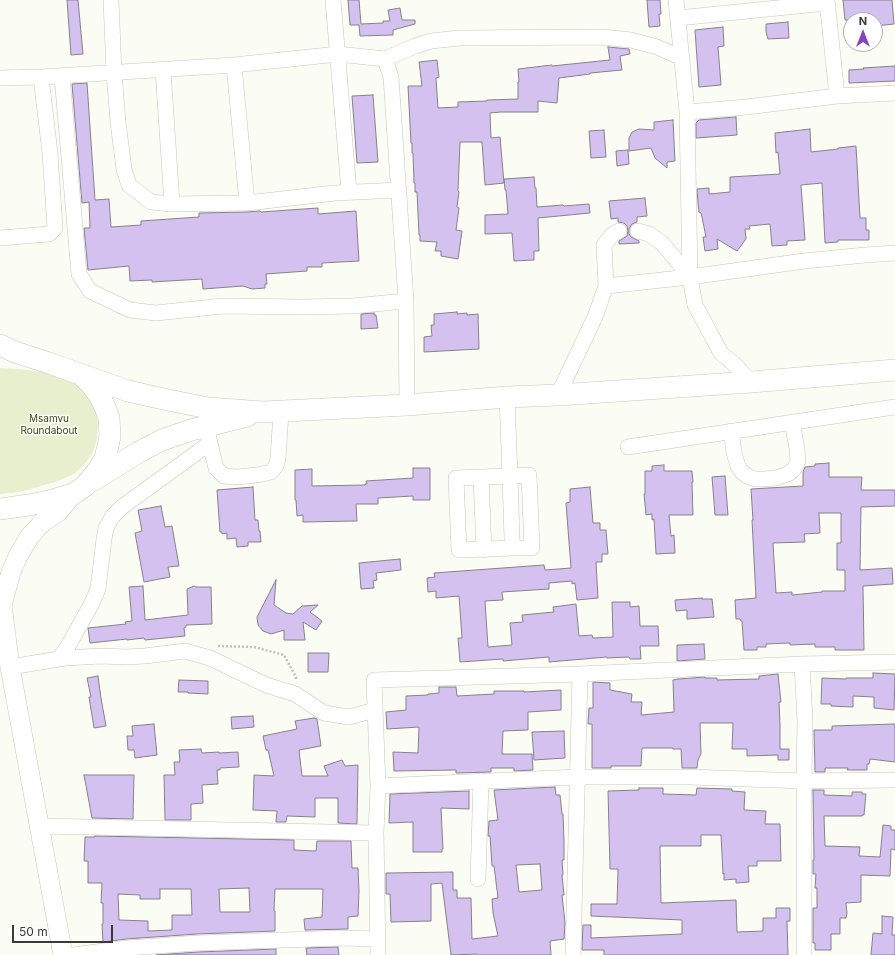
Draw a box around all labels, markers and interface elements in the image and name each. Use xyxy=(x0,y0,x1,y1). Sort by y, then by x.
north arrow xyxy=(843,12,883,52)
text: N xyxy=(859,14,867,28)
park label: Msamvu Roundabout xyxy=(20,413,78,436)
scale bar xyxy=(14,917,115,943)
text: 50 m xyxy=(19,924,48,939)

